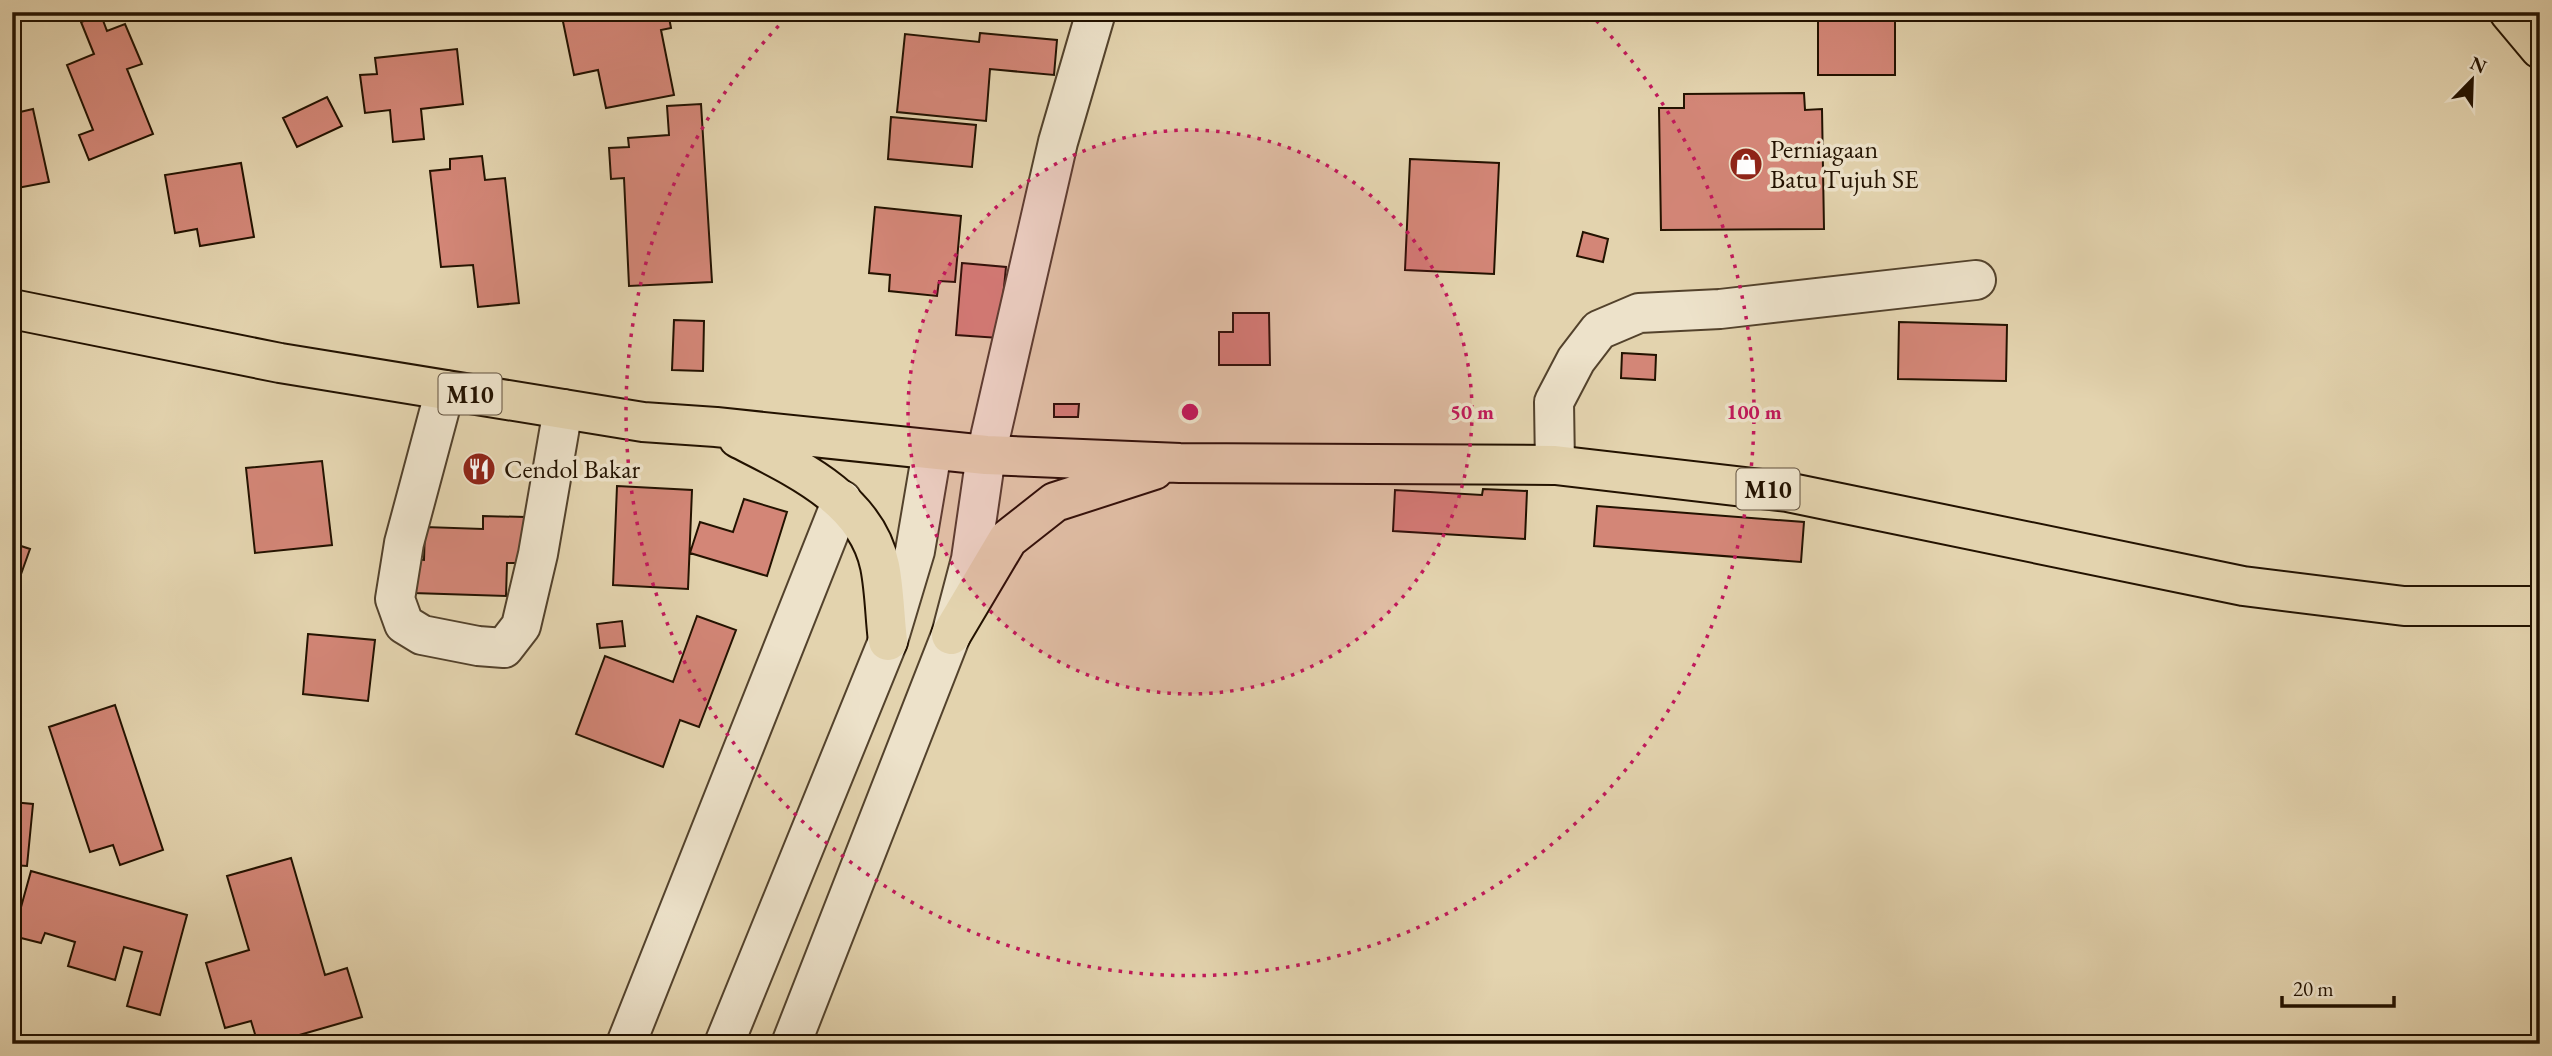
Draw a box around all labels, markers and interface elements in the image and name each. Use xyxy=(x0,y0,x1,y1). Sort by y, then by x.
north arrow xyxy=(2436,46,2506,116)
text: N xyxy=(2466,50,2491,80)
place label: Perniagaan Batu Tujuh SE xyxy=(1770,132,1919,196)
shop icon: Perniagaan Batu Tujuh SE xyxy=(1727,145,1765,183)
road number: M10 xyxy=(438,374,502,414)
text: 50 m xyxy=(1450,398,1494,425)
text: 100 m xyxy=(1726,398,1782,425)
centre of rings xyxy=(1178,400,1202,424)
restaurant icon: Cendol Bakar xyxy=(460,450,498,488)
place label: Cendol Bakar xyxy=(504,452,641,486)
road number: M10 xyxy=(1736,468,1800,510)
scale bar xyxy=(2282,965,2394,1009)
text: 20 m xyxy=(2293,975,2334,1002)

